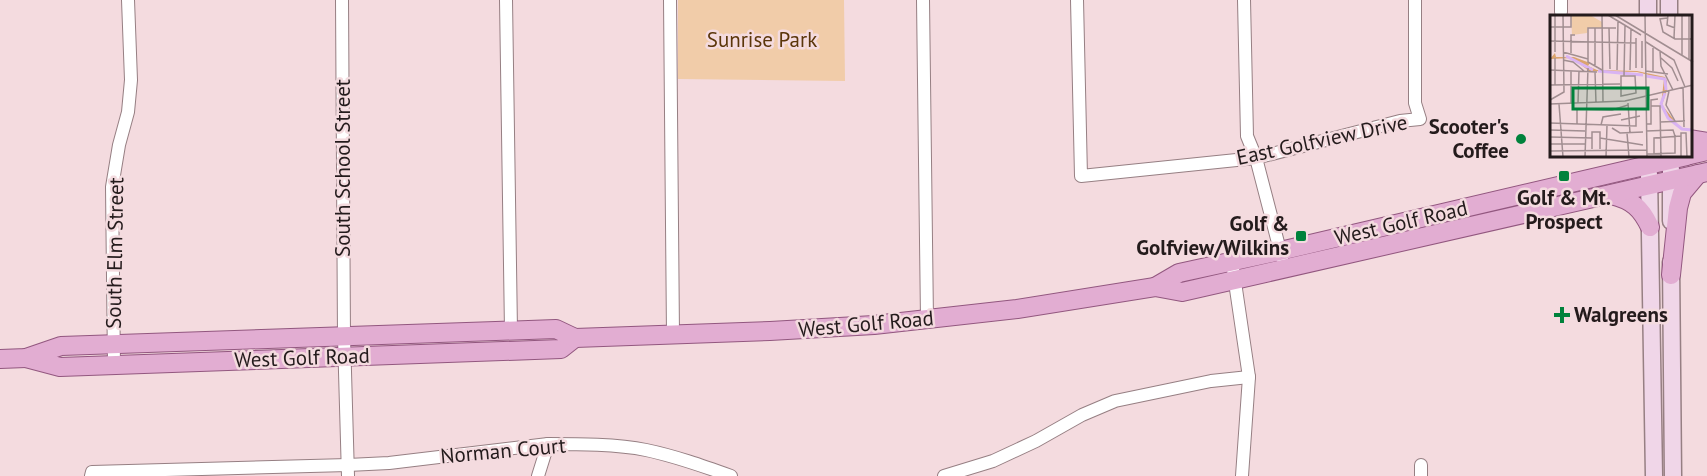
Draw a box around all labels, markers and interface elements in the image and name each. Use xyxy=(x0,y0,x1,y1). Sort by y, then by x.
inset map xyxy=(1550,15,1692,158)
park label: Sunrise Park xyxy=(707,26,817,53)
street label: South School Street xyxy=(329,79,356,257)
street label: East Golfview Drive xyxy=(1234,108,1410,171)
place label: Scooter's Coffee xyxy=(1429,113,1509,164)
marker: Scooter's Coffee xyxy=(1514,132,1528,146)
marker: Golf & Mt. Prospect xyxy=(1557,169,1571,183)
street label: South Elm Street xyxy=(100,177,129,329)
place label: Golf & Mt. Prospect xyxy=(1517,184,1611,235)
street label: West Golf Road xyxy=(1332,194,1470,251)
place label: Golf & Golfview/Wilkins xyxy=(1136,210,1289,261)
marker: Golf & Golfview/Wilkins xyxy=(1294,229,1308,243)
place label: Walgreens xyxy=(1574,301,1668,328)
street label: West Golf Road xyxy=(797,304,935,343)
marker: Walgreens xyxy=(1555,308,1569,322)
street label: West Golf Road xyxy=(234,342,370,373)
street label: Norman Court xyxy=(439,432,567,469)

